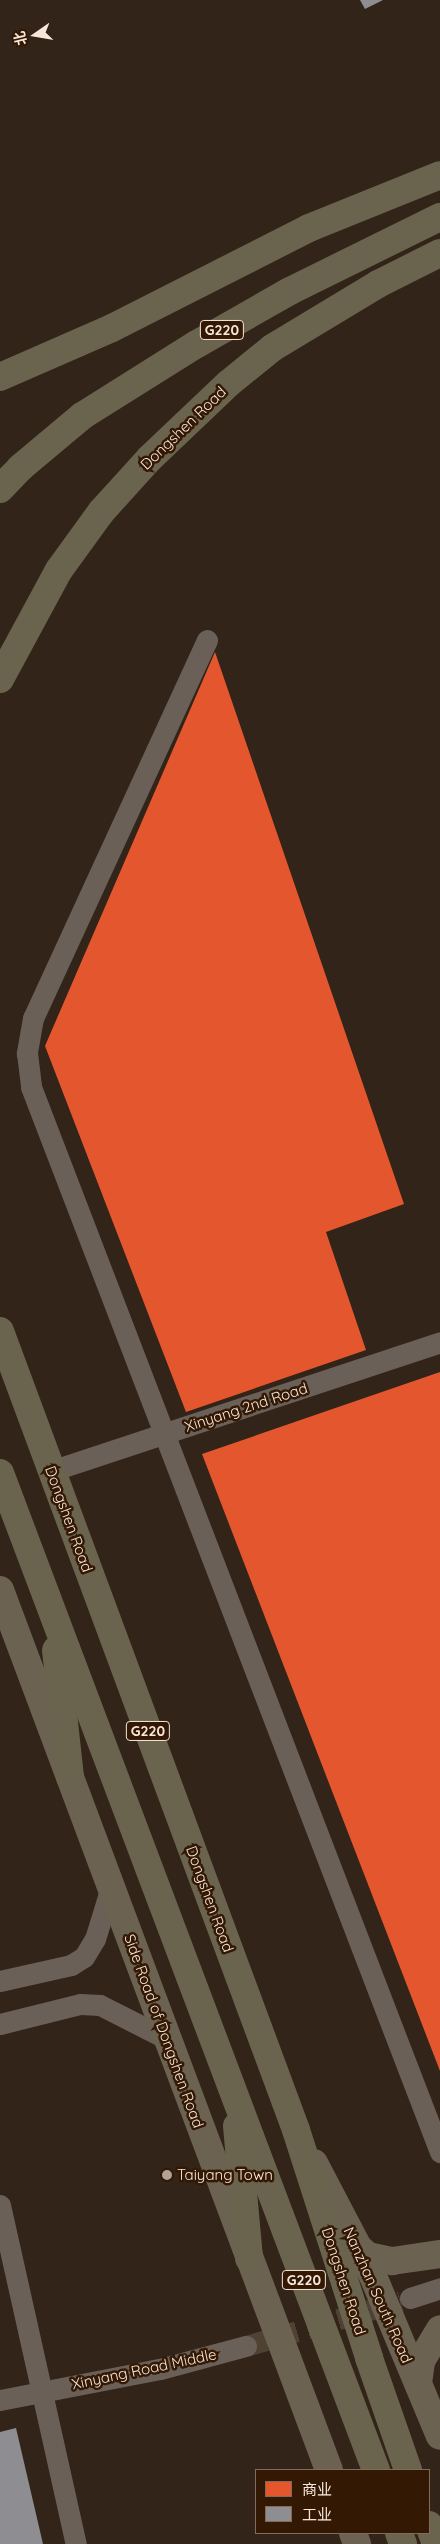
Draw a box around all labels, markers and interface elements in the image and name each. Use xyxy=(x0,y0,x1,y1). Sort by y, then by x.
north arrow xyxy=(10,10,60,60)
text: 北 xyxy=(10,30,31,47)
road number: G220 xyxy=(200,318,244,342)
street label: Dongshen Road xyxy=(137,383,229,473)
street label: Xinyang 2nd Road xyxy=(182,1379,310,1435)
street label: Dongshen Road xyxy=(41,1463,97,1575)
road number: G220 xyxy=(126,1720,170,1742)
street label: Dongshen Road xyxy=(182,1843,238,1955)
street label: Side Road of Dongshen Road xyxy=(120,1932,208,2130)
place label: Taiyang Town xyxy=(177,2166,273,2184)
marker: Taiyang Town xyxy=(161,2169,173,2181)
street label: Nanzhan South Road xyxy=(340,2224,416,2366)
street label: Dongshen Road xyxy=(318,2225,370,2337)
road number: G220 xyxy=(282,2268,326,2292)
street label: Xinyang Road Middle xyxy=(70,2345,218,2393)
legend xyxy=(255,2469,430,2534)
text: 商业 xyxy=(302,2480,332,2499)
text: 工业 xyxy=(302,2505,332,2524)

